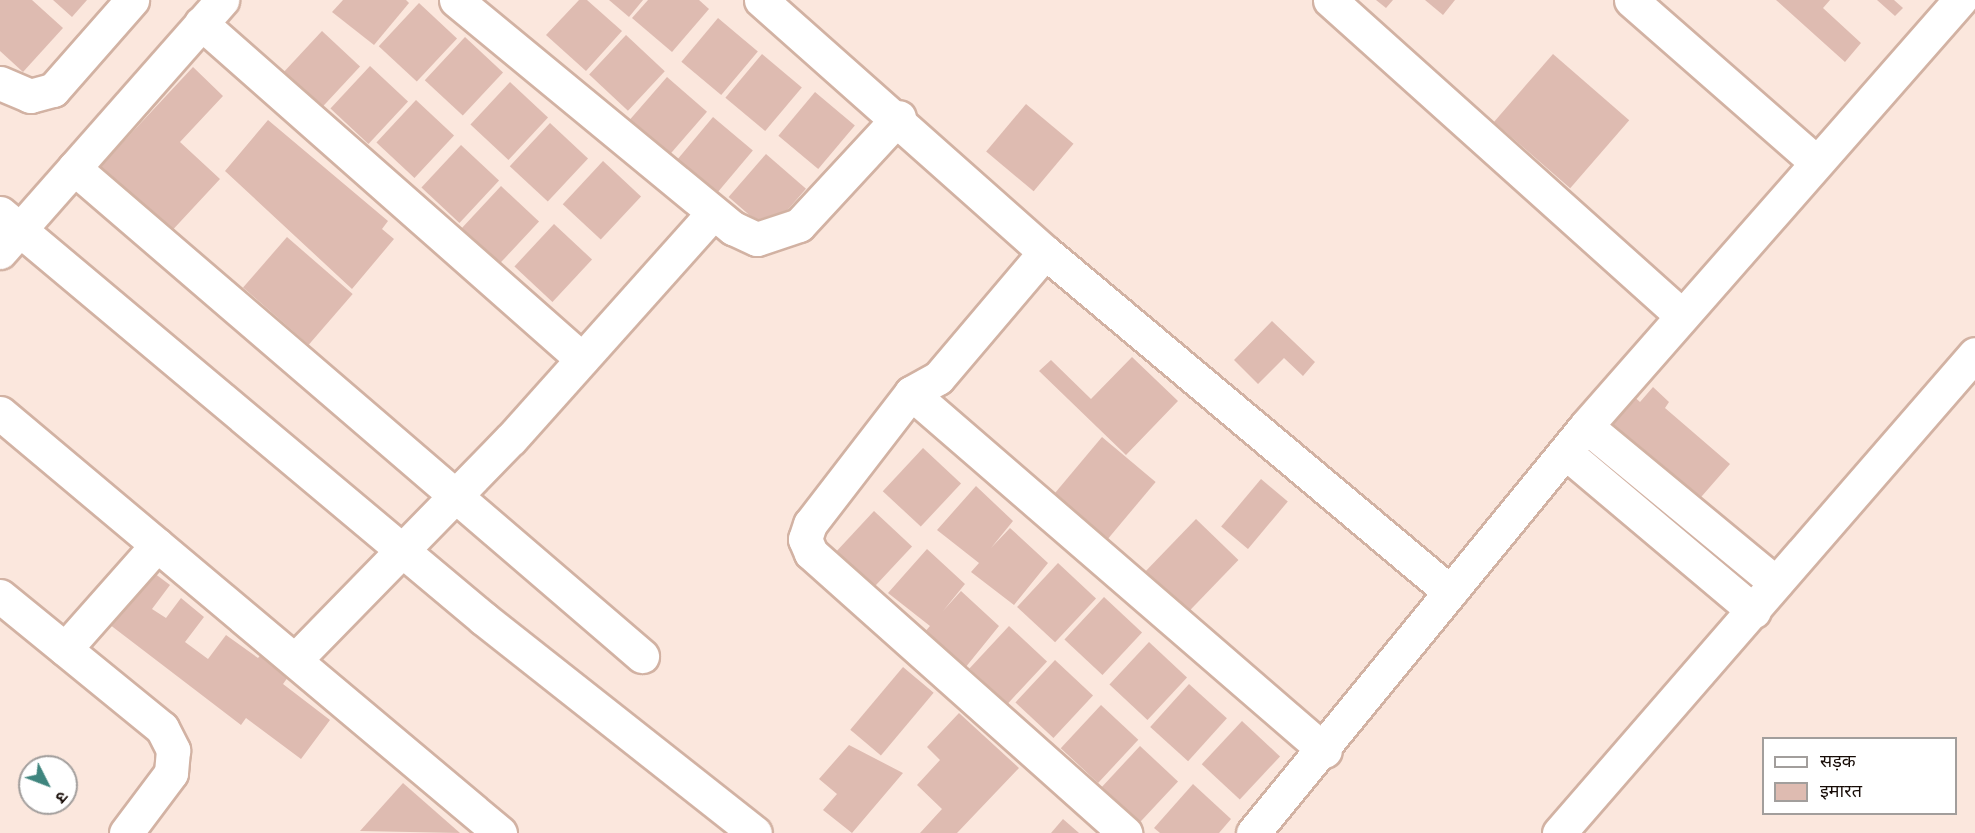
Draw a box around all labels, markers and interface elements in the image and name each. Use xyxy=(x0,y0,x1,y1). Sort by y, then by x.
legend xyxy=(1762,737,1957,815)
text: सड़क xyxy=(1820,751,1856,774)
north arrow xyxy=(18,755,78,815)
text: इमारत xyxy=(1820,781,1862,804)
text: उ xyxy=(49,786,71,807)

